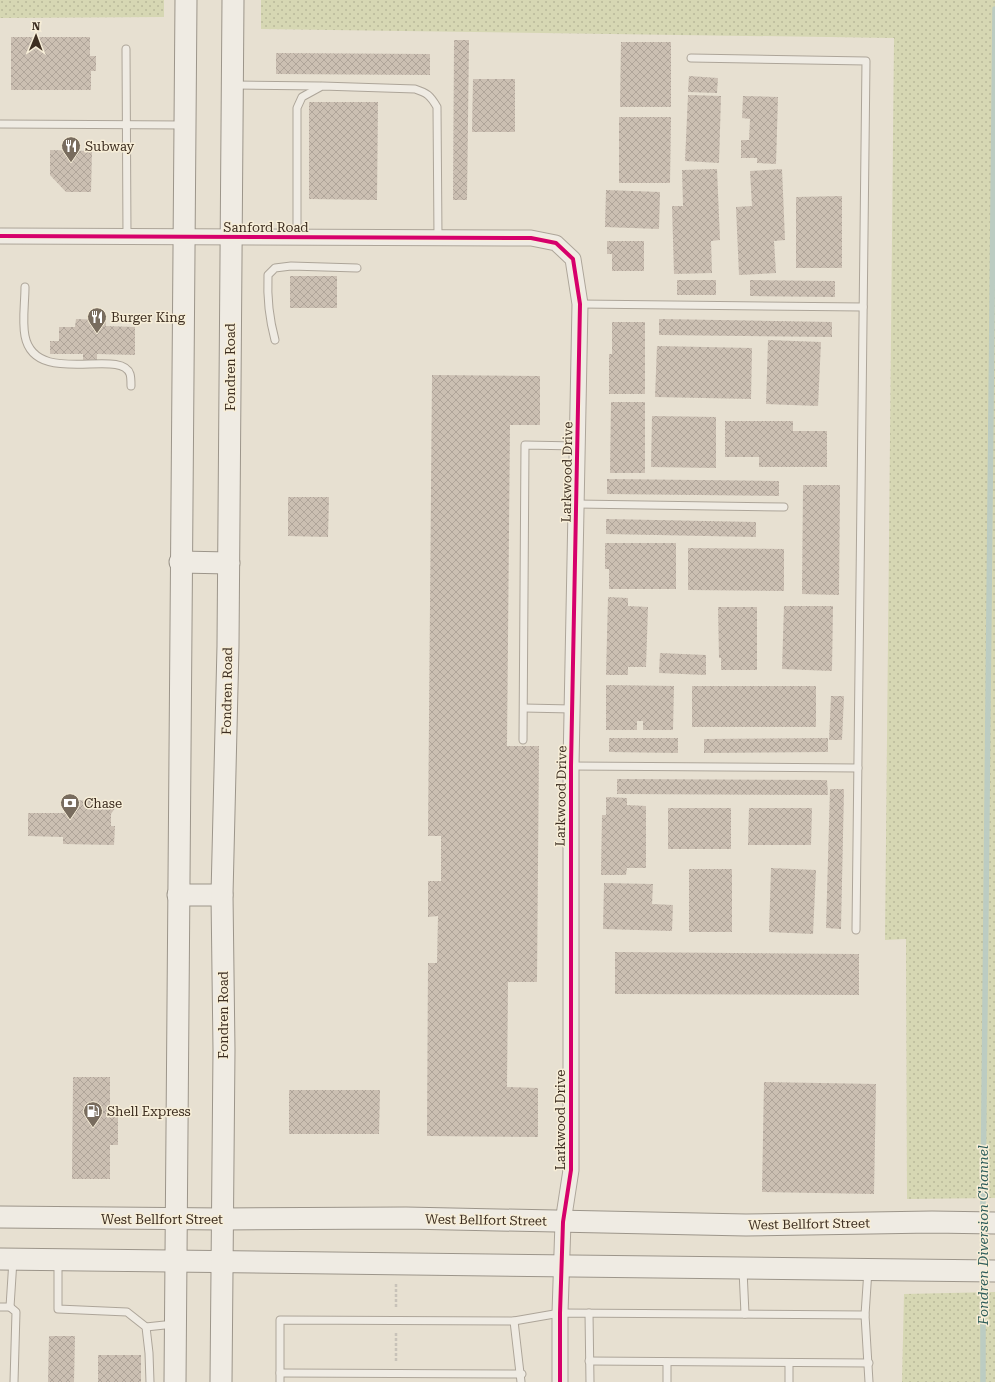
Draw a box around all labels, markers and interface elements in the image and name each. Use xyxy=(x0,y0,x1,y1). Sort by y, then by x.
north arrow xyxy=(16,16,56,56)
text: N xyxy=(32,20,41,33)
restaurant icon: Subway xyxy=(60,135,82,163)
place label: Subway xyxy=(85,139,135,154)
street label: Sanford Road xyxy=(223,220,309,235)
restaurant icon: Burger King xyxy=(86,306,108,334)
place label: Burger King xyxy=(111,310,186,325)
street label: Fondren Road xyxy=(223,322,238,411)
street label: Larkwood Drive xyxy=(559,422,575,522)
street label: Fondren Road xyxy=(219,646,235,735)
street label: Larkwood Drive xyxy=(553,746,569,846)
bank icon: Chase xyxy=(59,792,81,820)
place label: Chase xyxy=(84,796,122,811)
street label: Fondren Road xyxy=(216,970,231,1059)
street label: Larkwood Drive xyxy=(553,1070,568,1170)
fuel station icon: Shell Express xyxy=(82,1100,104,1128)
place label: Shell Express xyxy=(107,1104,191,1119)
water label: Fondren Diversion Channel xyxy=(975,1145,991,1326)
street label: West Bellfort Street xyxy=(425,1211,547,1229)
street label: West Bellfort Street xyxy=(101,1212,223,1227)
street label: West Bellfort Street xyxy=(748,1215,870,1233)

